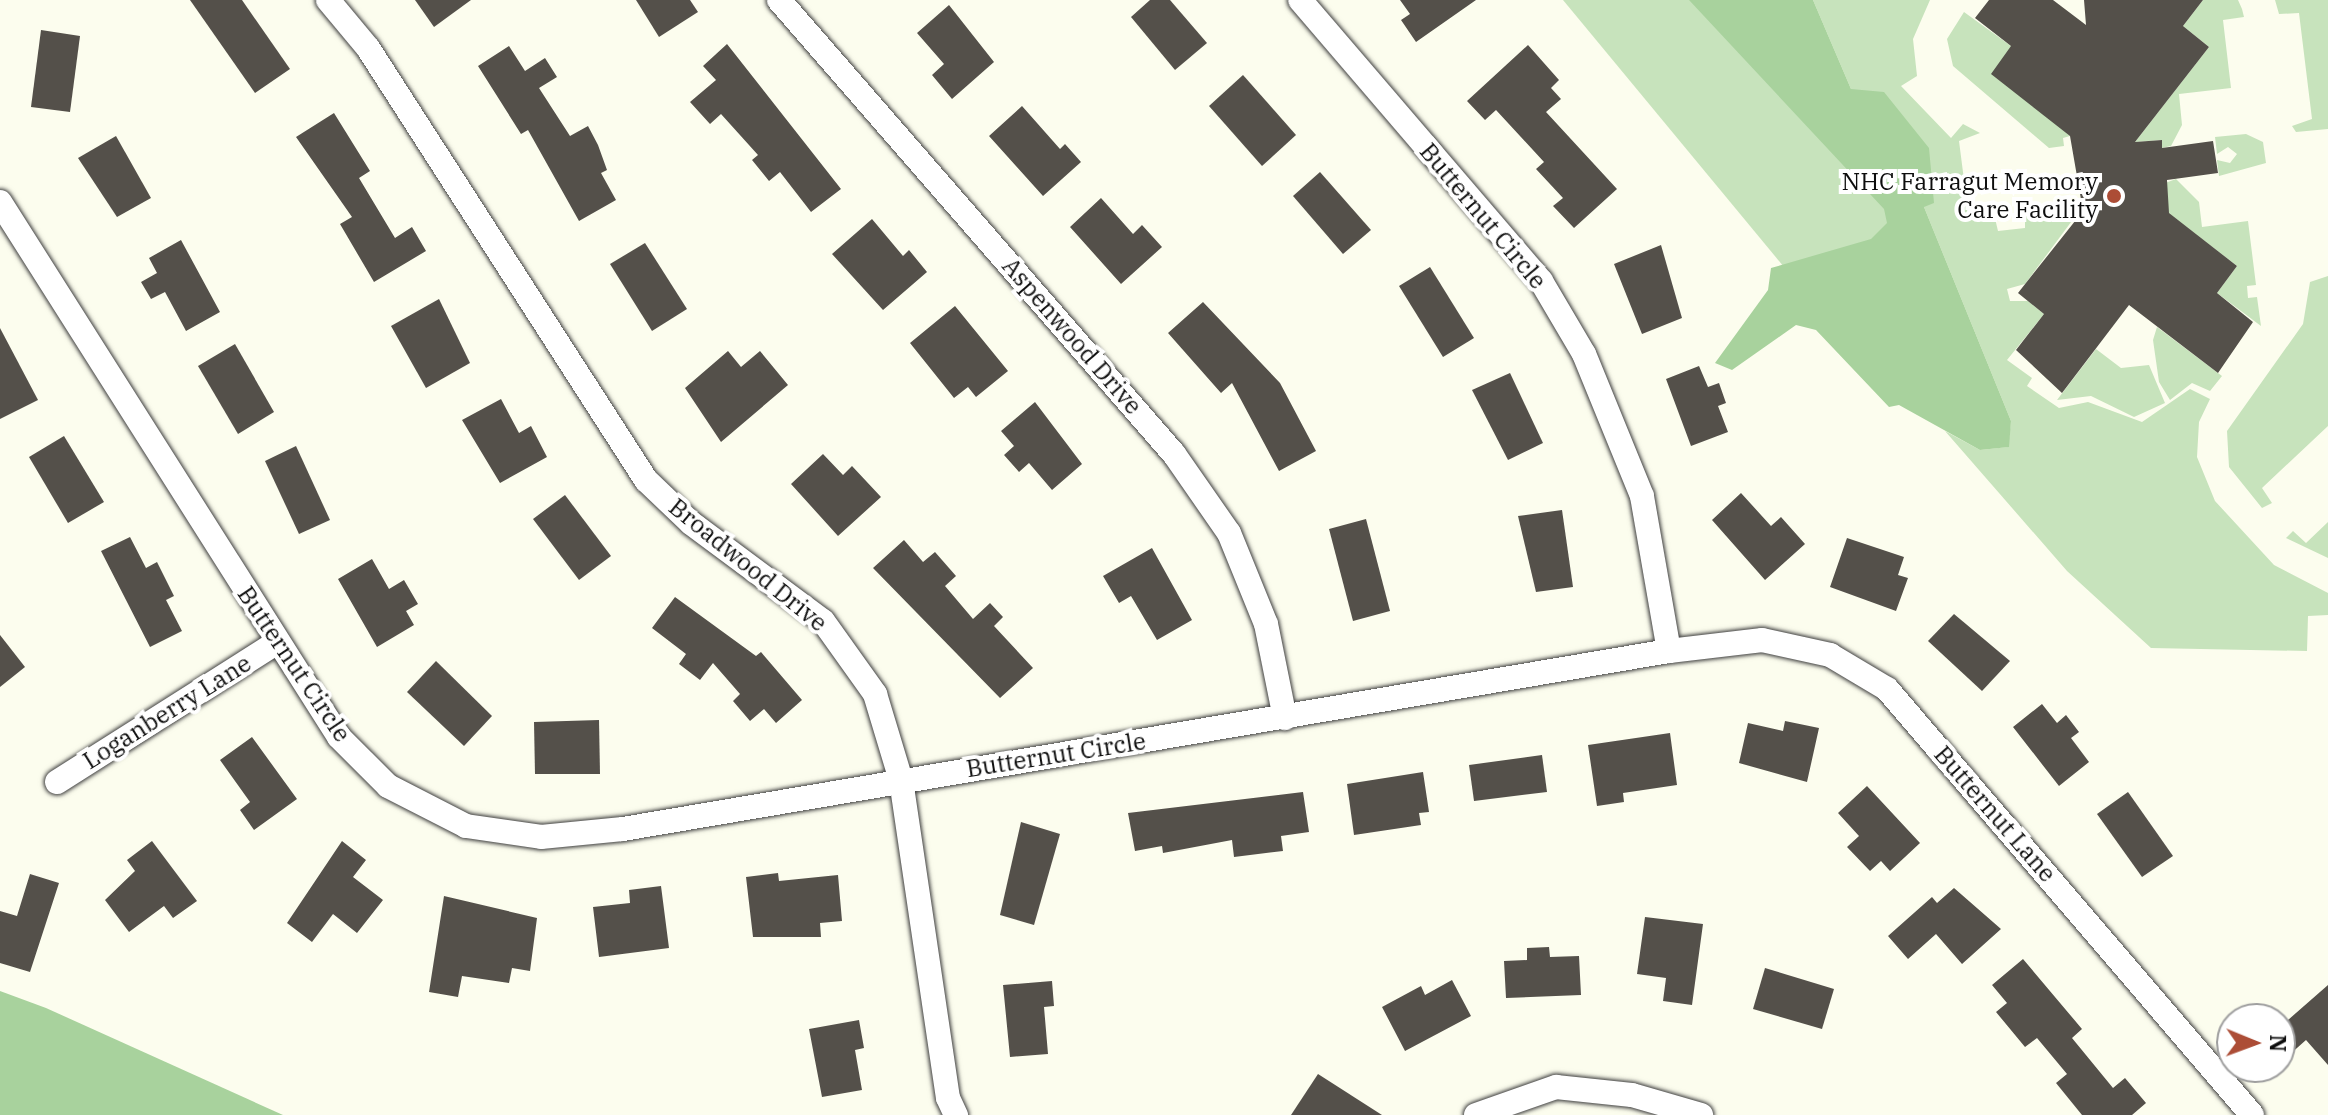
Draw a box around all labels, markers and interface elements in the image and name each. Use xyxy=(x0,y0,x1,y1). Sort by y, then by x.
street label: Butternut Circle xyxy=(1414,137,1552,295)
place label: NHC Farragut Memory Care Facility xyxy=(1842,168,2098,224)
marker: NHC Farragut Memory Care Facility xyxy=(2105,187,2123,205)
street label: Aspenwood Drive xyxy=(996,252,1148,420)
street label: Broadwood Drive xyxy=(663,492,833,638)
street label: Butternut Circle xyxy=(231,581,357,747)
street label: Loganberry Lane xyxy=(78,649,256,775)
street label: Butternut Circle xyxy=(964,727,1148,783)
street label: Butternut Lane xyxy=(1928,740,2062,888)
north arrow xyxy=(2216,1003,2296,1083)
text: N xyxy=(2264,1034,2293,1052)

